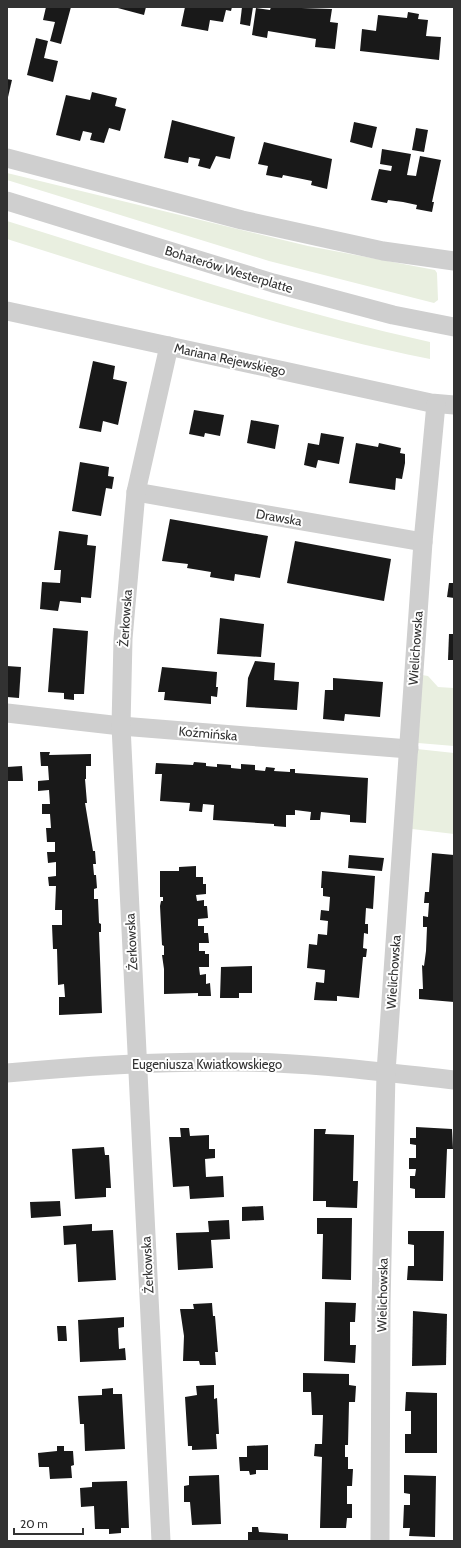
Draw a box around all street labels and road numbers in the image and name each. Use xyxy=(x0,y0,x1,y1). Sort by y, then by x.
street label: Bohaterów Westerplatte xyxy=(163,242,295,296)
street label: Mariana Rejewskiego xyxy=(173,339,287,380)
street label: Drawska xyxy=(255,505,304,529)
street label: Żerkowska xyxy=(115,588,135,647)
street label: Wielichowska xyxy=(404,610,426,686)
street label: Koźmińska xyxy=(178,722,239,744)
street label: Żerkowska xyxy=(121,912,140,971)
street label: Wielichowska xyxy=(382,934,404,1010)
street label: Eugeniusza Kwiatkowskiego xyxy=(132,1056,282,1072)
street label: Żerkowska xyxy=(137,1235,156,1294)
street label: Wielichowska xyxy=(373,1257,391,1332)

